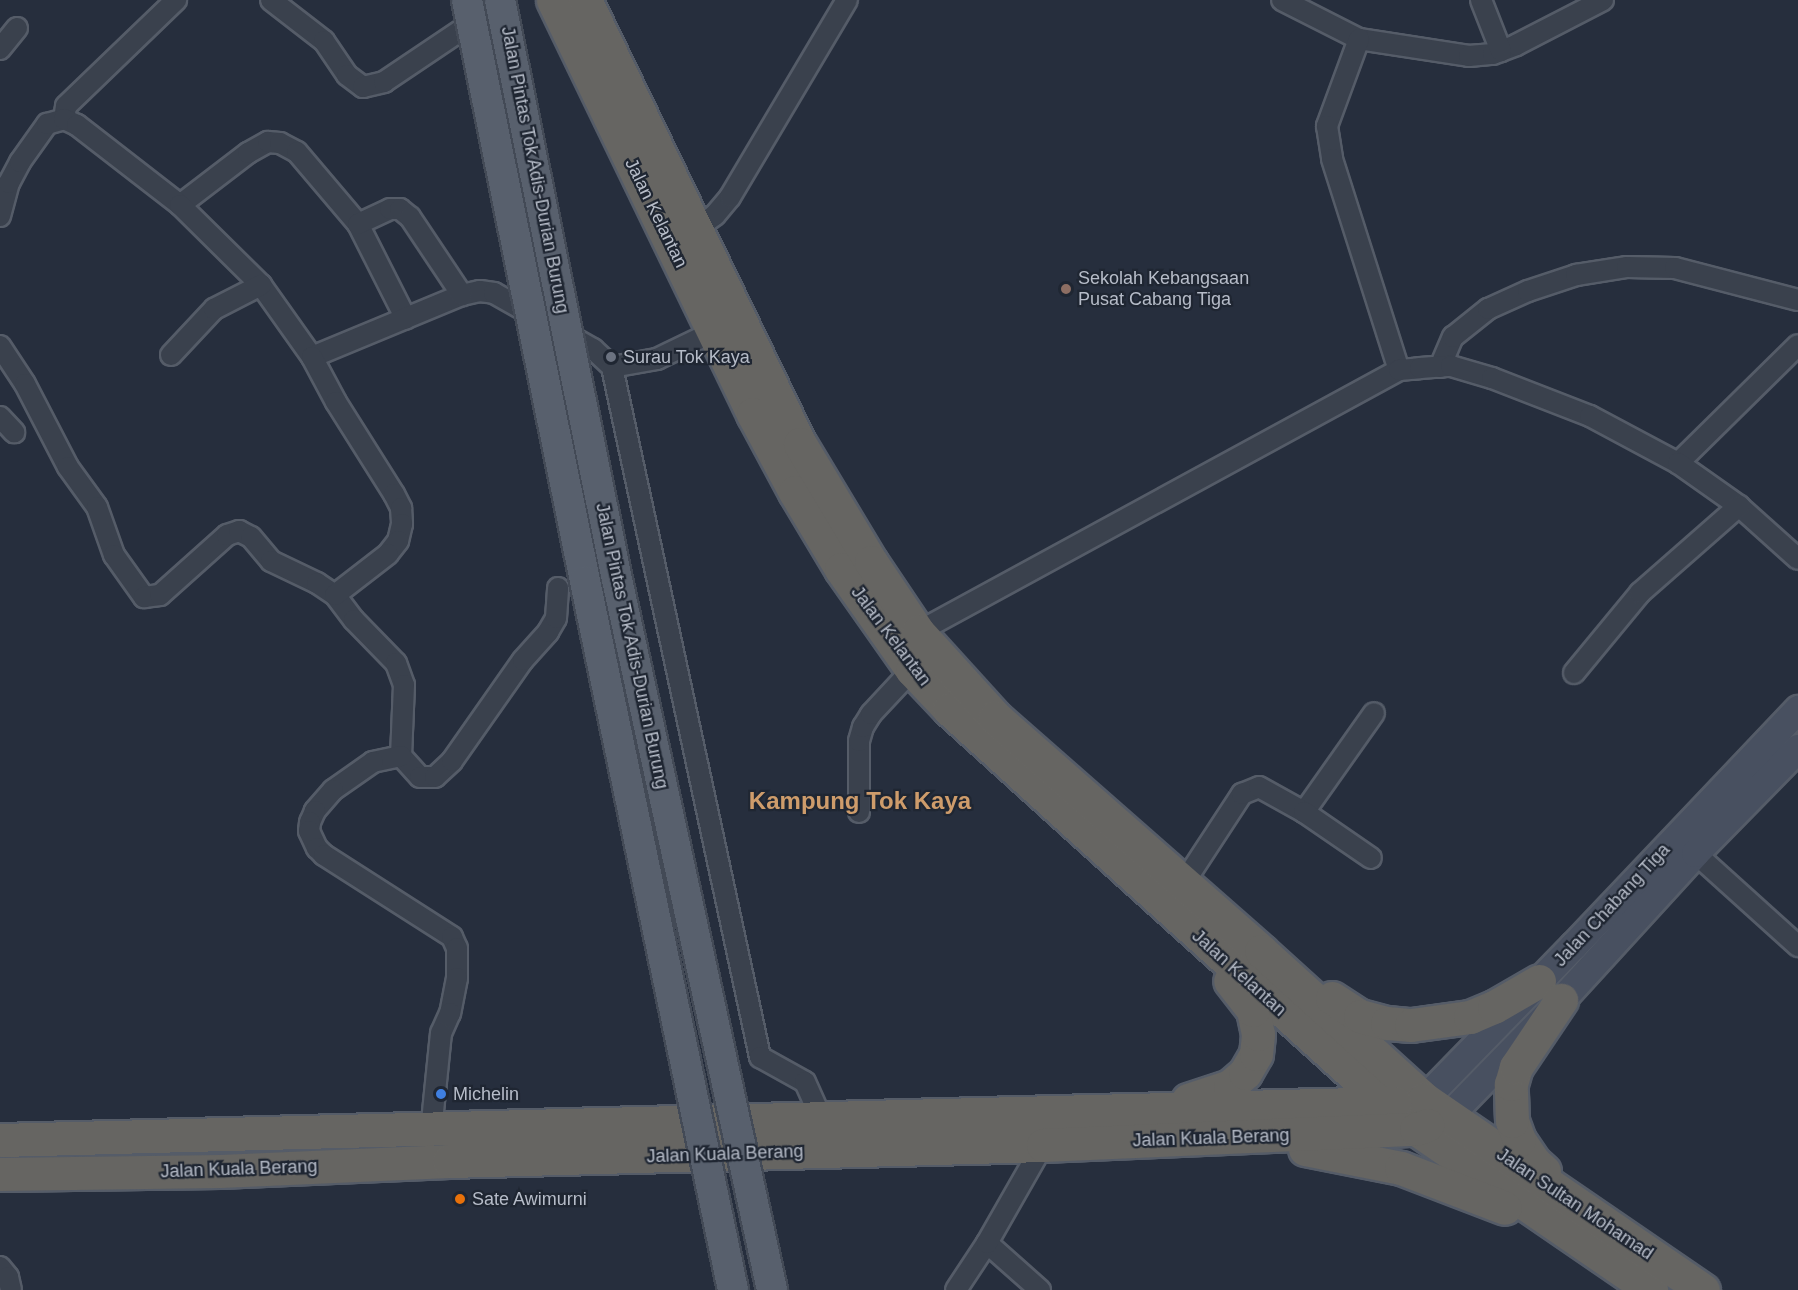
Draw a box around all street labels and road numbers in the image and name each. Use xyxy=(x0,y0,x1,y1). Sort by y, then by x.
street label: Jalan Pintas Tok Adis-Durian Burung xyxy=(496,24,574,316)
street label: Jalan Kelantan xyxy=(620,155,692,271)
street label: Jalan Pintas Tok Adis-Durian Burung xyxy=(591,500,673,792)
street label: Jalan Kelantan xyxy=(847,582,935,690)
street label: Jalan Chabang Tiga xyxy=(1549,839,1675,971)
street label: Jalan Kelantan xyxy=(1188,925,1290,1021)
street label: Jalan Kuala Berang xyxy=(1132,1124,1290,1152)
street label: Jalan Kuala Berang xyxy=(646,1140,804,1168)
street label: Jalan Sultan Mohamad xyxy=(1493,1144,1657,1264)
street label: Jalan Kuala Berang xyxy=(160,1155,318,1183)

